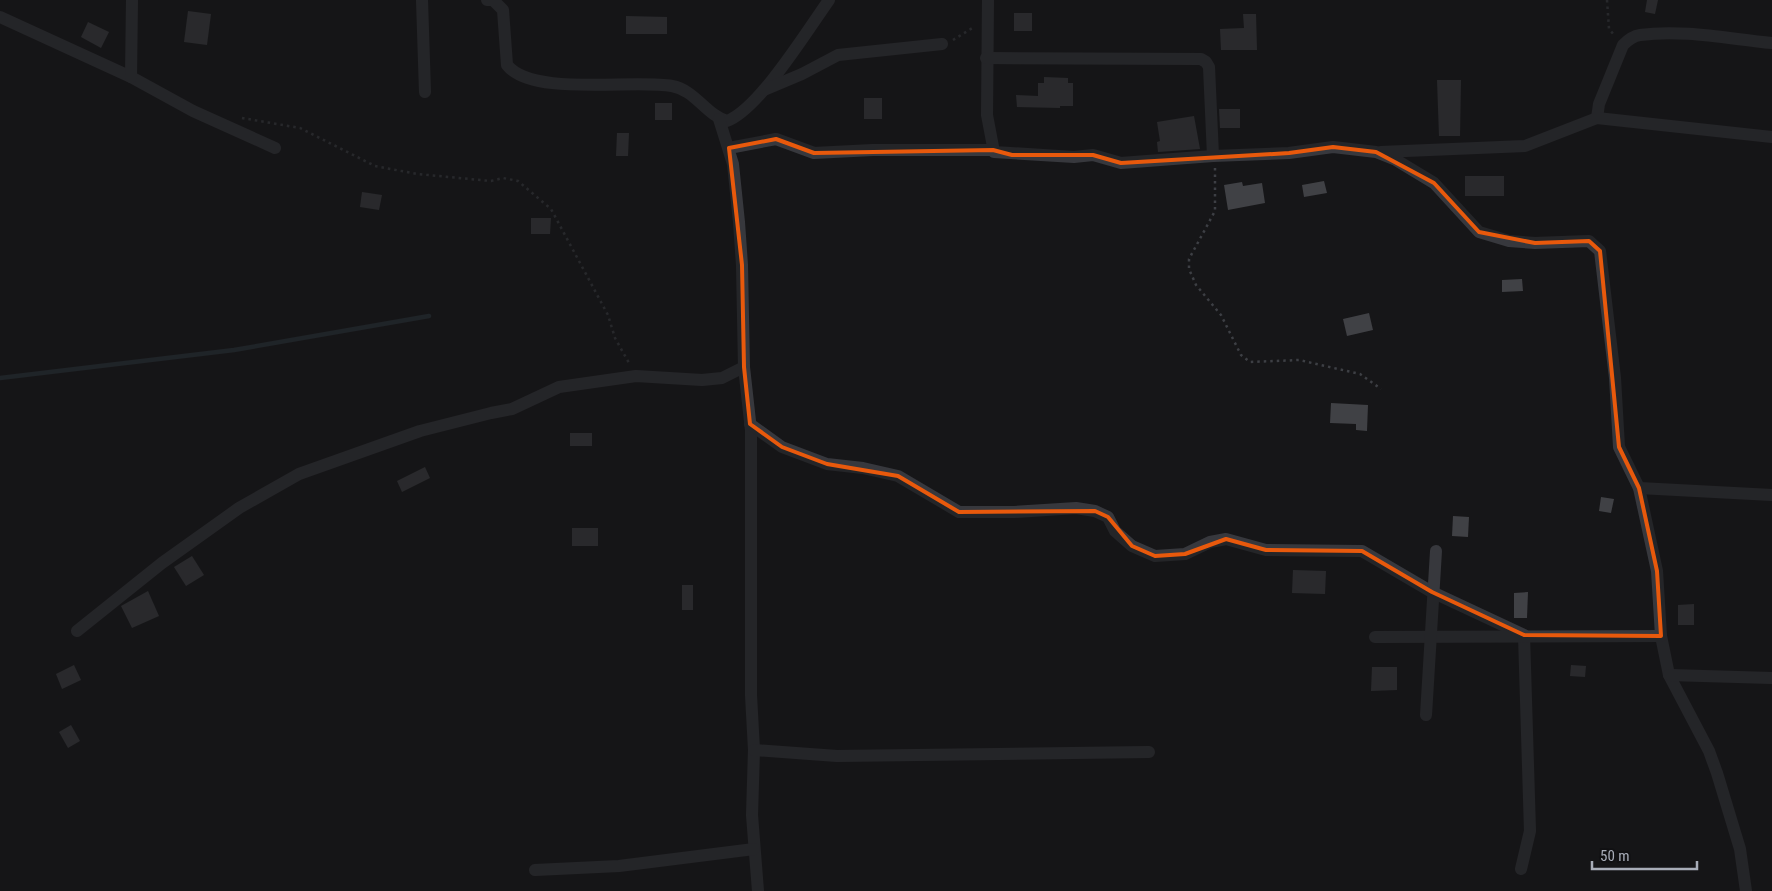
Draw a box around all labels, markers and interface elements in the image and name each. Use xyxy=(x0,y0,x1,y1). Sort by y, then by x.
scale bar xyxy=(1592,838,1697,870)
text: 50 m xyxy=(1600,847,1630,865)

